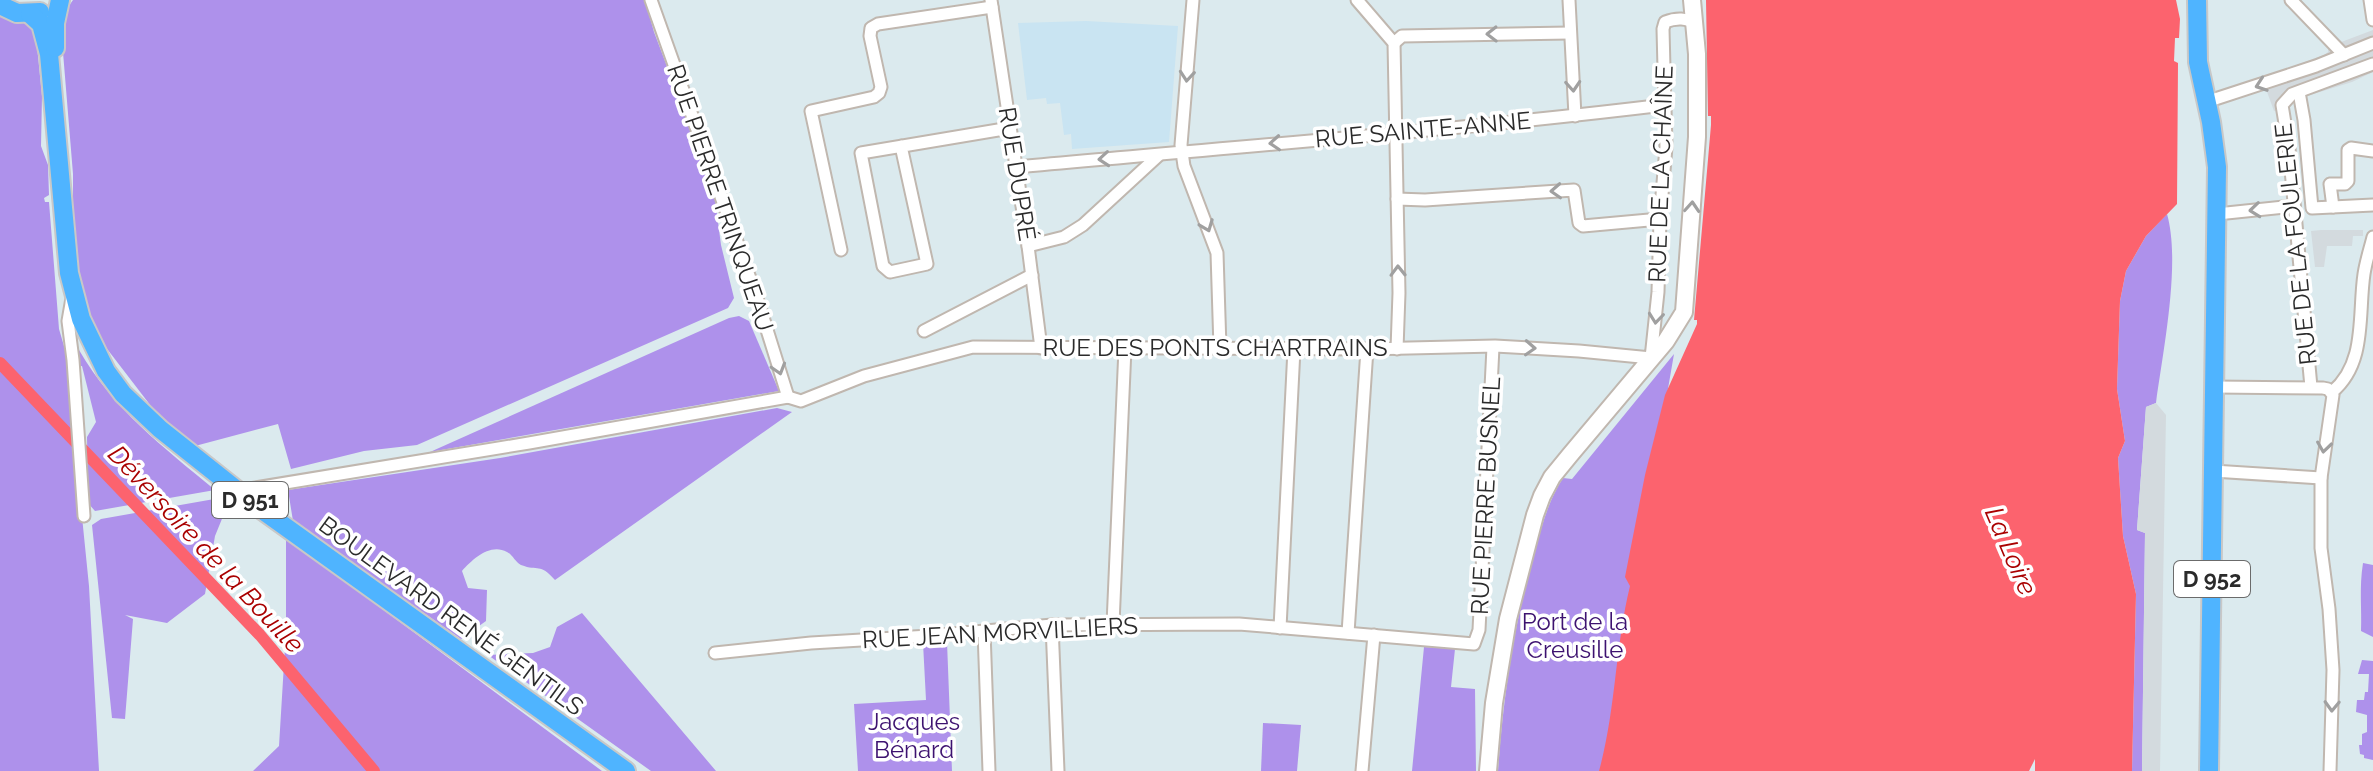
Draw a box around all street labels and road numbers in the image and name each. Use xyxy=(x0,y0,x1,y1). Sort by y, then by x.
street label: RUE PIERRE TRINQUEAU xyxy=(661,60,780,335)
street label: RUE DE LA CHAÎNE xyxy=(1642,65,1679,283)
street label: RUE DUPRÉ xyxy=(993,105,1042,243)
street label: RUE SAINTE-ANNE xyxy=(1314,106,1532,153)
street label: RUE DE LA FOULERIE xyxy=(2268,122,2323,366)
street label: RUE DES PONTS CHARTRAINS xyxy=(1042,333,1388,362)
street label: RUE PIERRE BUSNEL xyxy=(1465,376,1506,616)
road number: D 951 xyxy=(212,482,288,518)
street label: BOULEVARD RENÉ GENTILS xyxy=(313,510,589,721)
road number: D 952 xyxy=(2174,561,2250,597)
street label: RUE JEAN MORVILLIERS xyxy=(861,611,1139,654)

